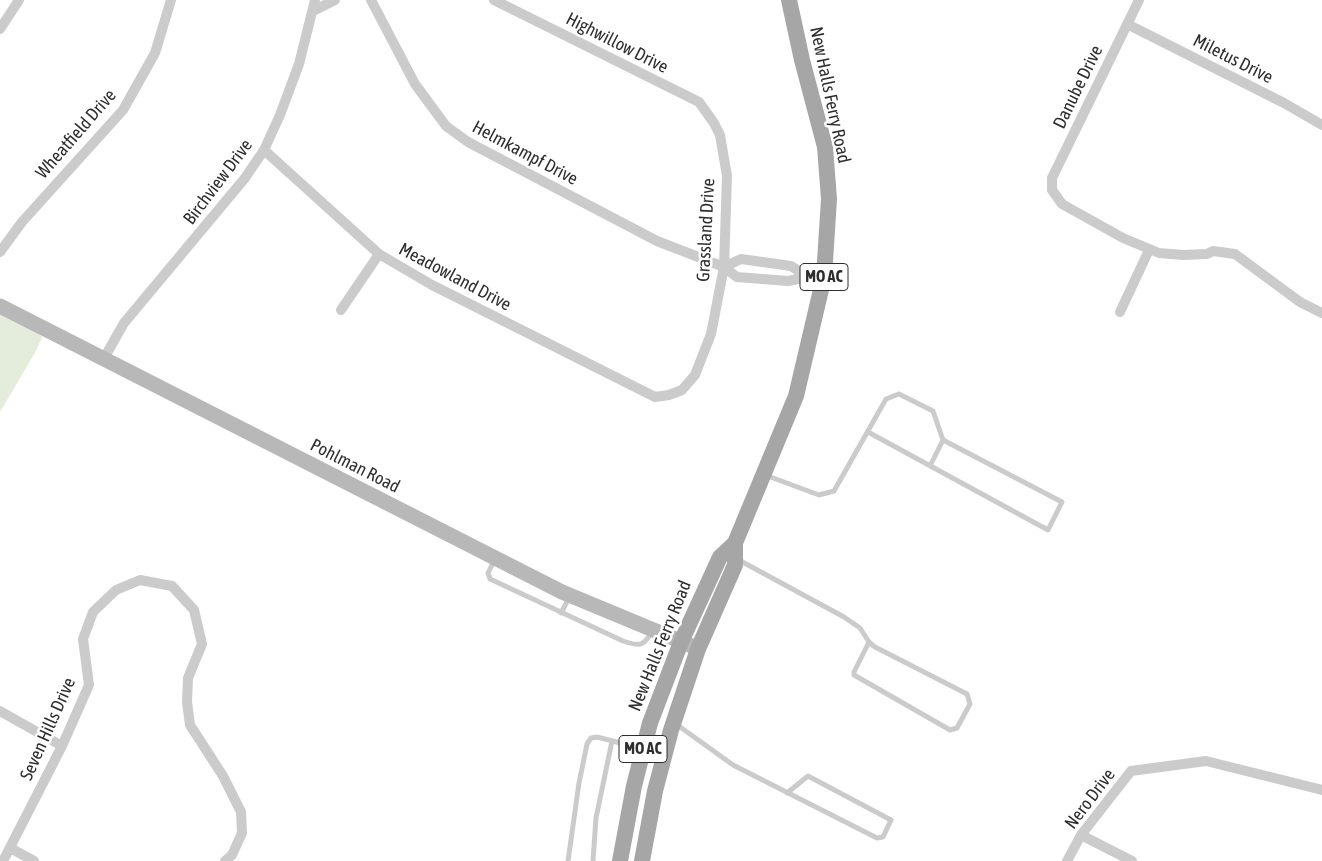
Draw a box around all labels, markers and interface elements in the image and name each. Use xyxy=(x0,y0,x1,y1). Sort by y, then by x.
street label: Highwillow Drive xyxy=(562,8,672,78)
street label: New Halls Ferry Road xyxy=(805,25,855,165)
street label: Miletus Drive xyxy=(1190,30,1276,88)
street label: Danube Drive xyxy=(1049,42,1107,132)
street label: Wheatfield Drive xyxy=(31,85,121,183)
street label: Helmkampf Drive xyxy=(468,116,582,190)
street label: Birchview Drive xyxy=(179,135,257,229)
street label: Grassland Drive xyxy=(693,178,719,282)
street label: Meadowland Drive xyxy=(395,238,515,316)
road number: MO AC xyxy=(800,264,848,290)
street label: Pohlman Road xyxy=(307,434,403,498)
street label: New Halls Ferry Road xyxy=(624,578,696,714)
street label: Seven Hills Drive xyxy=(16,674,80,784)
road number: MO AC xyxy=(619,736,667,762)
street label: Nero Drive xyxy=(1060,765,1120,833)

